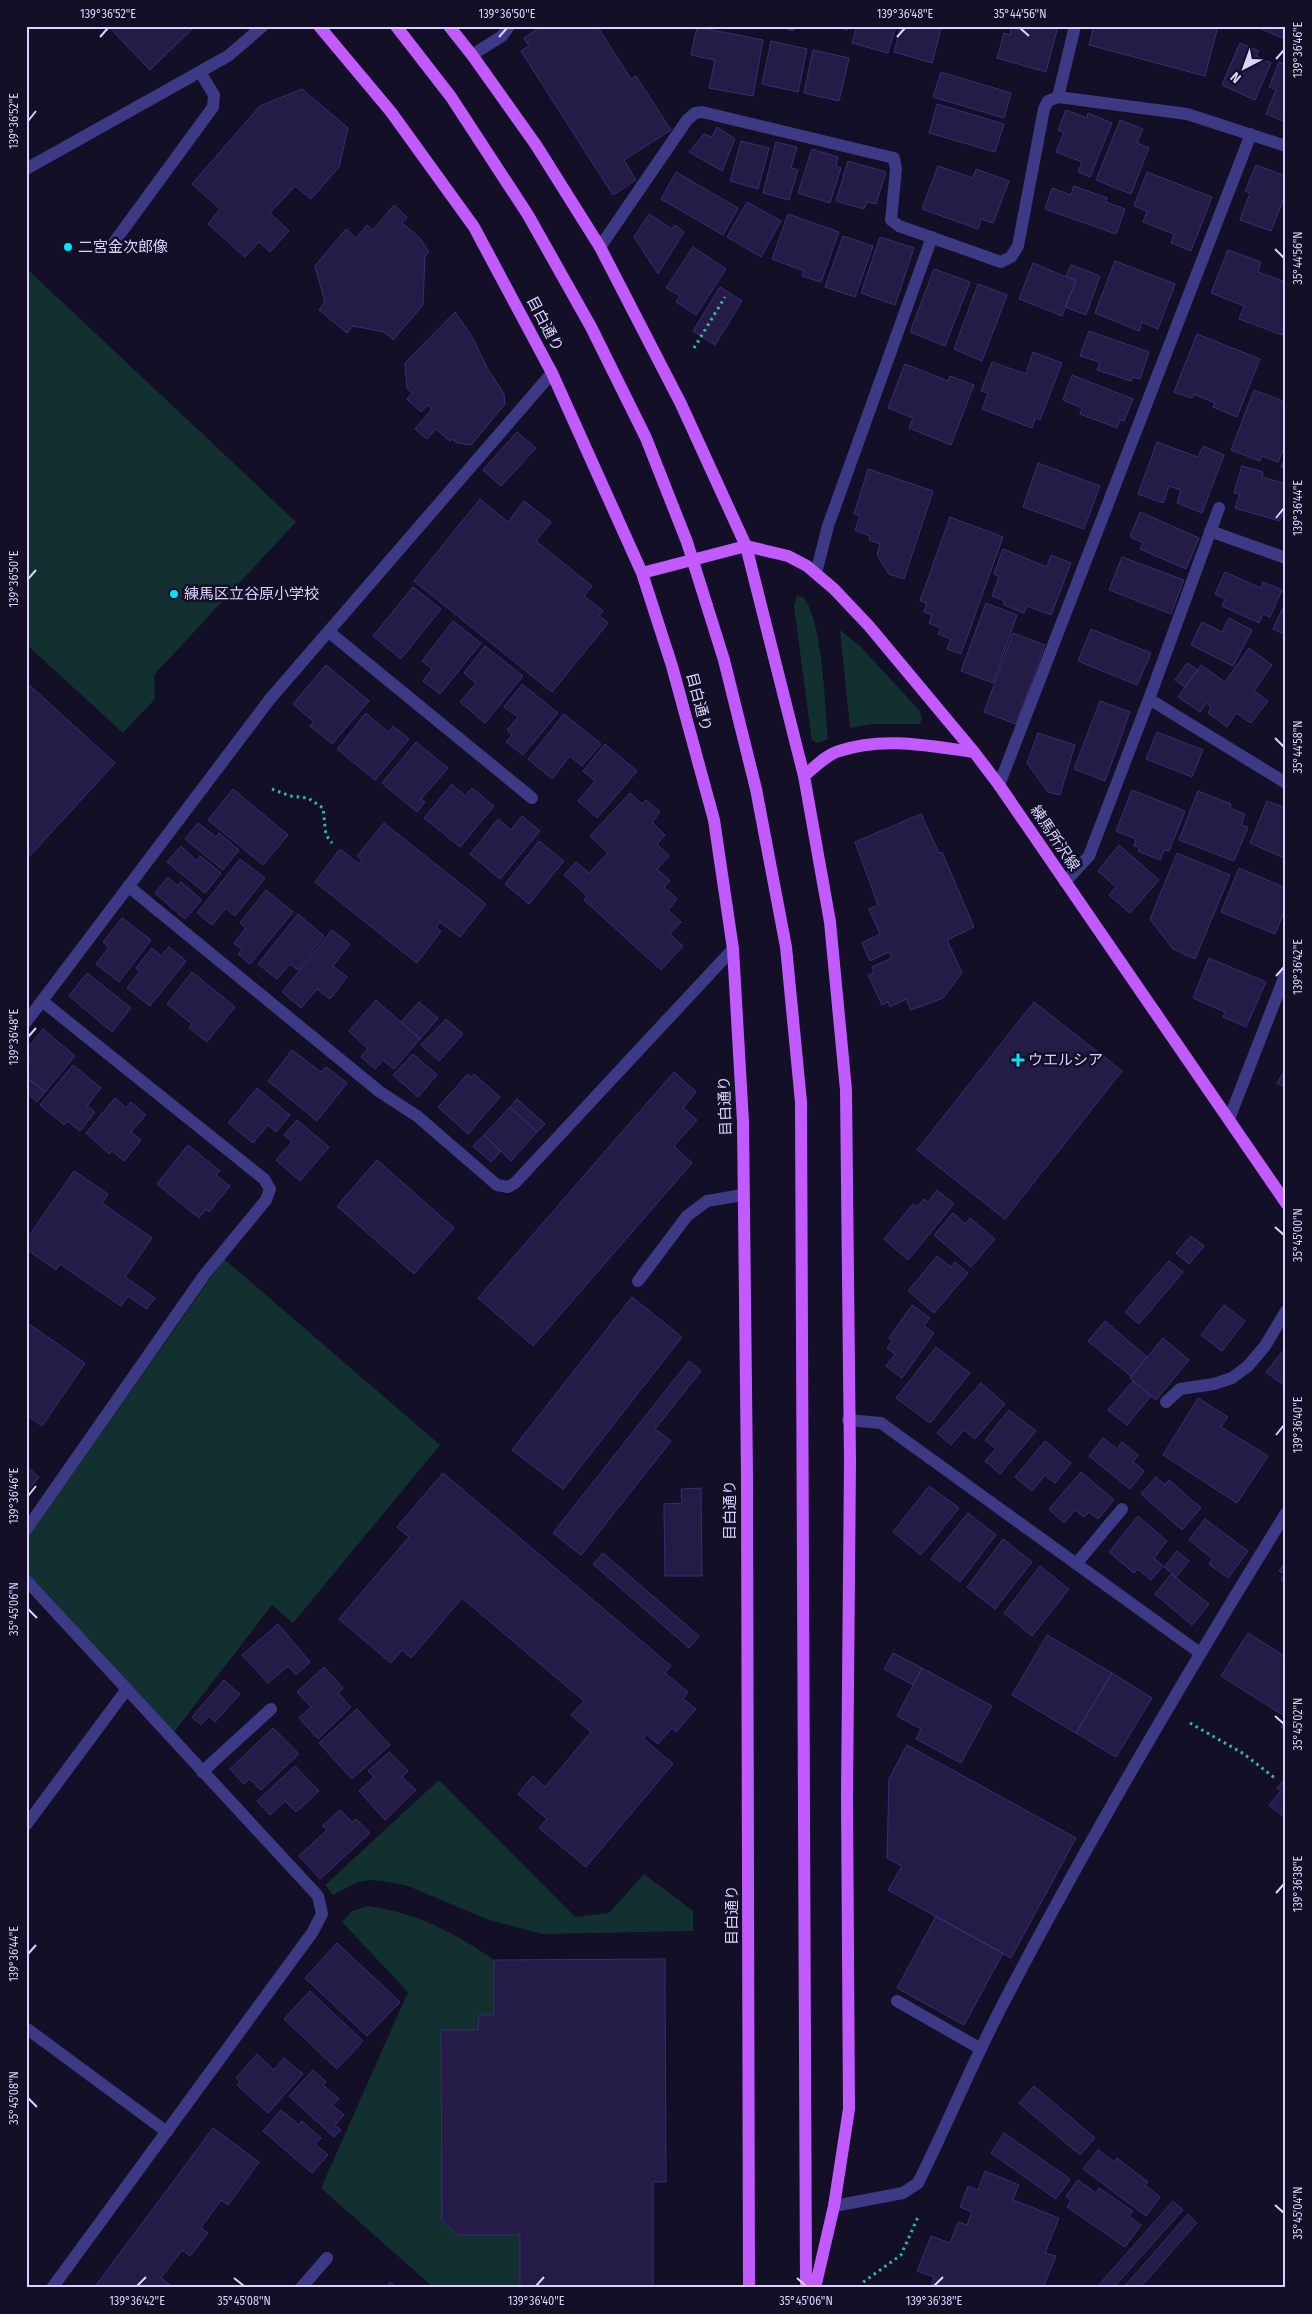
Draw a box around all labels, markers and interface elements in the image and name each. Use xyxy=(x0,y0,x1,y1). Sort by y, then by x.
text: 139°36'52"E xyxy=(80,7,136,21)
text: 139°36'50"E xyxy=(479,7,536,21)
text: 139°36'48"E xyxy=(877,7,934,21)
text: 35°44'56"N xyxy=(994,7,1046,21)
text: 139°36'46"E xyxy=(1291,22,1305,78)
north arrow xyxy=(1220,42,1270,92)
text: N xyxy=(1227,68,1245,87)
text: 139°36'52"E xyxy=(7,93,21,149)
text: 35°44'56"N xyxy=(1291,232,1305,284)
place label: 二宮金次郎像 xyxy=(78,238,168,256)
marker: 二宮金次郎像 xyxy=(62,241,74,253)
street label: 目白通り xyxy=(523,293,567,355)
text: 139°36'44"E xyxy=(1291,480,1305,536)
text: 139°36'50"E xyxy=(7,550,21,607)
place label: 練馬区立谷原小学校 xyxy=(184,585,319,603)
marker: 練馬区立谷原小学校 xyxy=(168,588,180,600)
street label: 目白通り xyxy=(683,671,715,733)
text: 35°44'58"N xyxy=(1291,720,1305,774)
street label: 練馬所沢線 xyxy=(1027,802,1083,874)
text: 139°36'42"E xyxy=(1291,939,1305,995)
text: 139°36'48"E xyxy=(7,1008,21,1065)
place label: ウエルシア xyxy=(1028,1051,1103,1069)
marker: ウエルシア xyxy=(1012,1054,1024,1066)
street label: 目白通り xyxy=(715,1076,735,1136)
text: 35°45'00"N xyxy=(1291,1208,1305,1262)
text: 139°36'40"E xyxy=(1291,1396,1305,1453)
text: 139°36'46"E xyxy=(7,1468,21,1524)
street label: 目白通り xyxy=(721,1480,739,1540)
text: 35°45'06"N xyxy=(7,1582,21,1636)
text: 35°45'02"N xyxy=(1291,1698,1305,1750)
text: 139°36'38"E xyxy=(1291,1855,1305,1912)
street label: 目白通り xyxy=(723,1885,741,1945)
text: 139°36'44"E xyxy=(7,1926,21,1982)
text: 35°45'08"N xyxy=(7,2071,21,2125)
text: 35°45'04"N xyxy=(1291,2187,1305,2239)
text: 139°36'42"E xyxy=(109,2294,165,2308)
text: 35°45'08"N xyxy=(217,2294,271,2308)
text: 139°36'40"E xyxy=(508,2294,565,2308)
text: 35°45'06"N xyxy=(779,2294,833,2308)
text: 139°36'38"E xyxy=(906,2294,963,2308)

